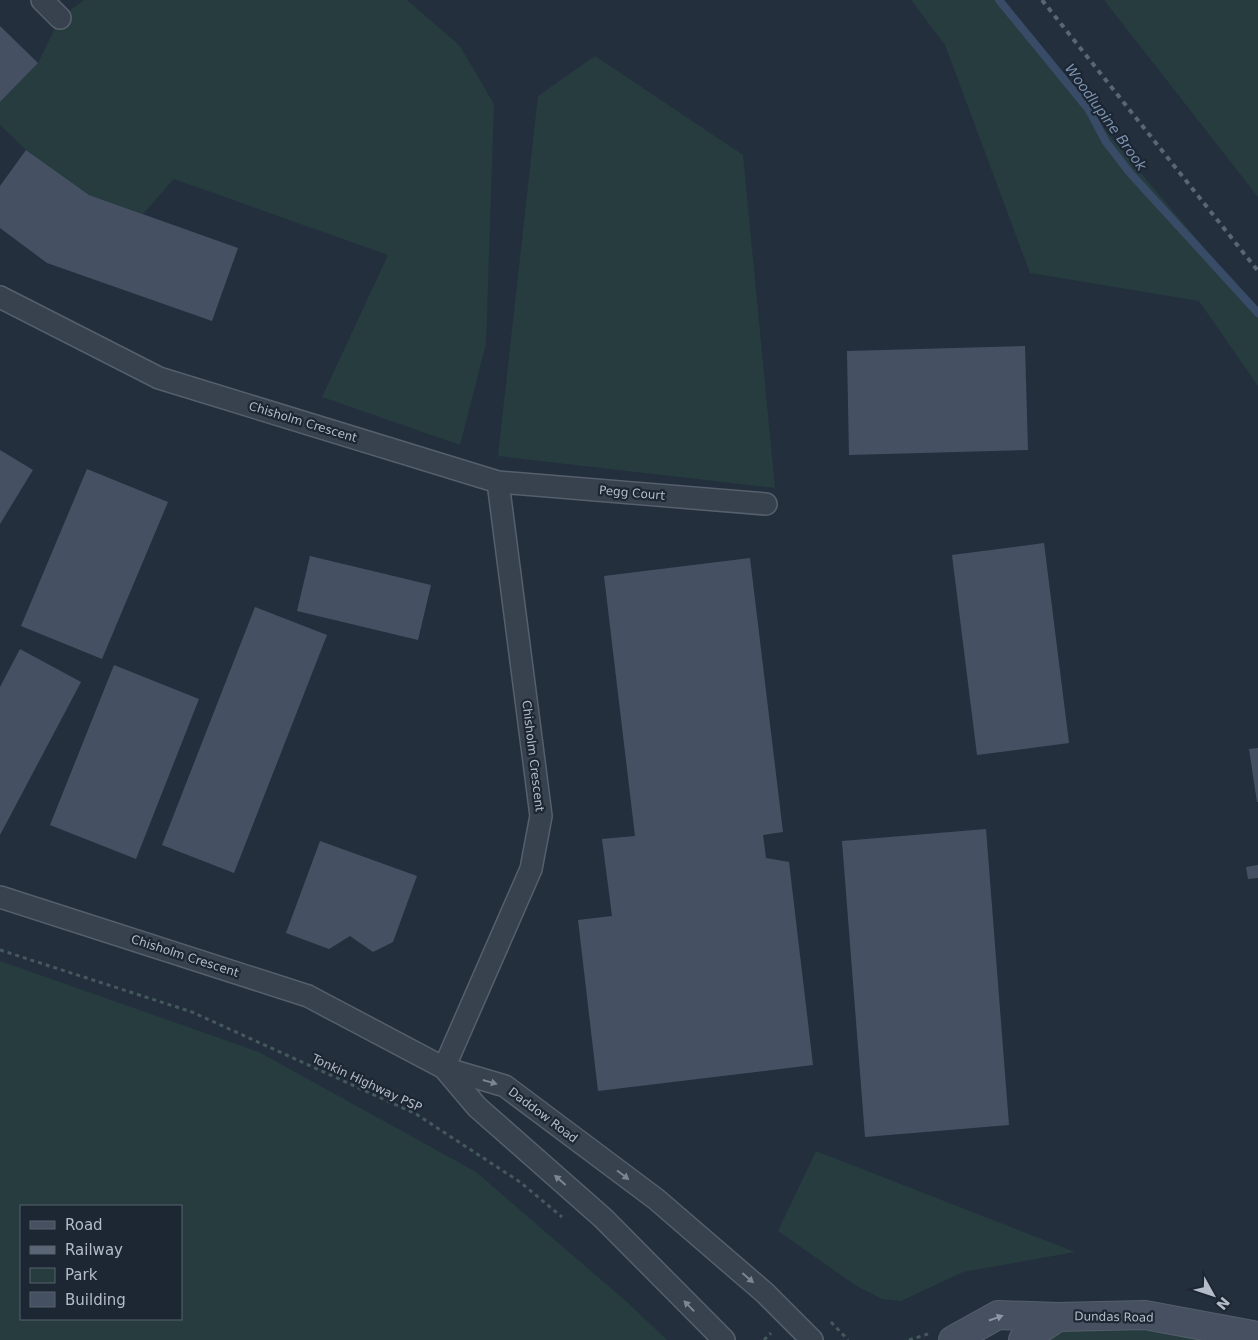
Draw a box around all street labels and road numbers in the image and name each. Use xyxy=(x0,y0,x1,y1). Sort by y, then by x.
street label: Chisholm Crescent xyxy=(247,399,359,445)
street label: Pegg Court xyxy=(598,483,666,503)
street label: Chisholm Crescent xyxy=(519,699,547,813)
street label: Chisholm Crescent xyxy=(129,932,241,980)
street label: Tonkin Highway PSP xyxy=(309,1051,424,1115)
street label: Daddow Road xyxy=(506,1084,580,1146)
street label: Dundas Road xyxy=(1074,1309,1154,1325)

